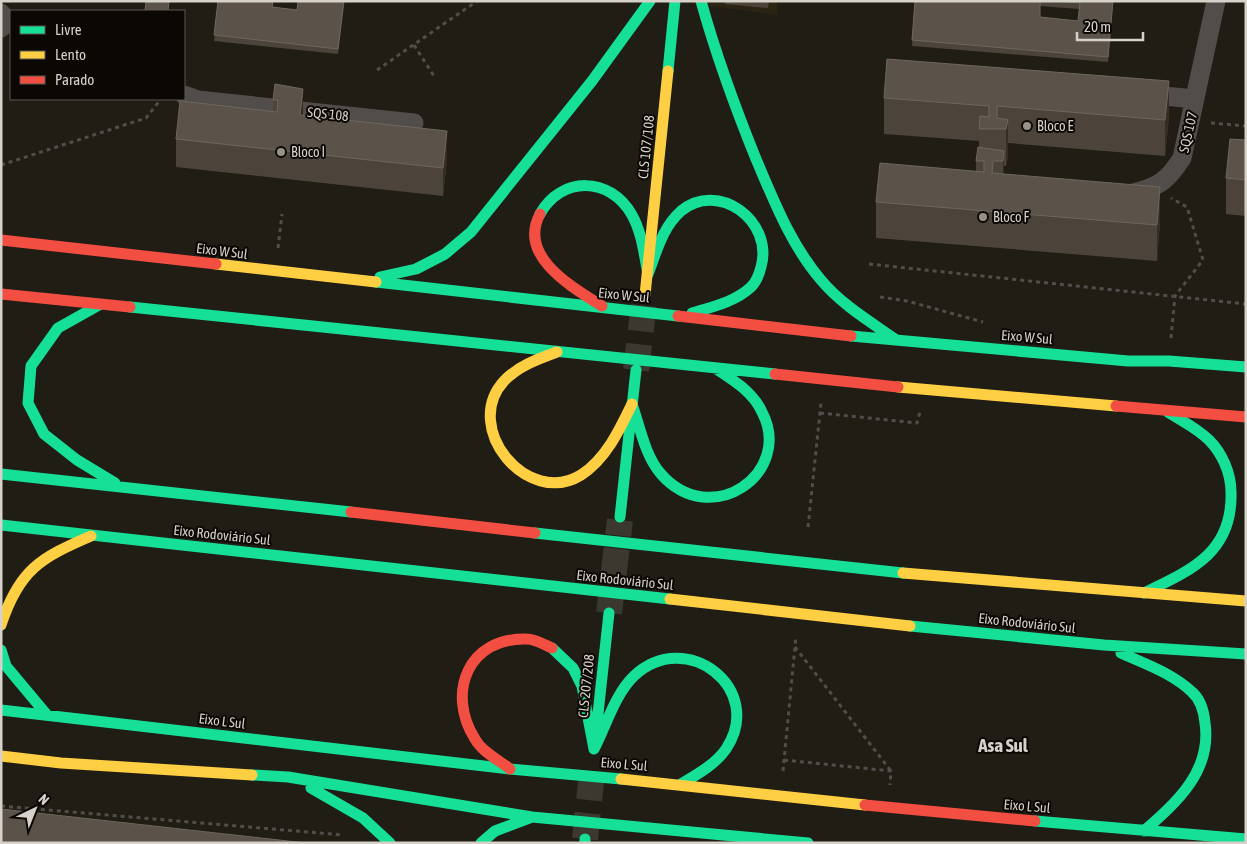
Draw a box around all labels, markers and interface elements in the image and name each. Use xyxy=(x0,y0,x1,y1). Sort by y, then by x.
legend xyxy=(10,10,185,100)
scale bar xyxy=(1077,10,1143,42)
text: 20 m xyxy=(1084,18,1111,35)
text: Livre xyxy=(55,21,82,38)
text: Lento xyxy=(55,46,86,63)
text: Parado xyxy=(55,71,94,88)
street label: SQS 108 xyxy=(306,104,350,124)
street label: SQS 107 xyxy=(1176,110,1200,154)
street label: CLS 107/108 xyxy=(635,114,657,180)
place label: Bloco E xyxy=(1037,118,1073,134)
marker: Bloco E xyxy=(1021,120,1033,132)
place label: Bloco I xyxy=(291,144,325,160)
marker: Bloco I xyxy=(275,146,287,158)
place label: Bloco F xyxy=(993,209,1029,225)
marker: Bloco F xyxy=(977,211,989,223)
street label: Eixo W Sul xyxy=(195,240,249,262)
street label: Eixo W Sul xyxy=(597,284,651,306)
street label: Eixo W Sul xyxy=(1001,327,1054,347)
street label: Eixo Rodoviário Sul xyxy=(173,522,272,548)
street label: Eixo Rodoviário Sul xyxy=(576,567,675,593)
street label: Eixo Rodoviário Sul xyxy=(978,610,1077,636)
street label: CLS 207/208 xyxy=(575,653,597,719)
street label: Eixo L Sul xyxy=(198,710,247,732)
district label: Asa Sul xyxy=(977,734,1029,756)
street label: Eixo L Sul xyxy=(600,754,648,774)
north arrow xyxy=(10,784,60,834)
text: N xyxy=(35,791,52,808)
street label: Eixo L Sul xyxy=(1003,796,1051,816)

